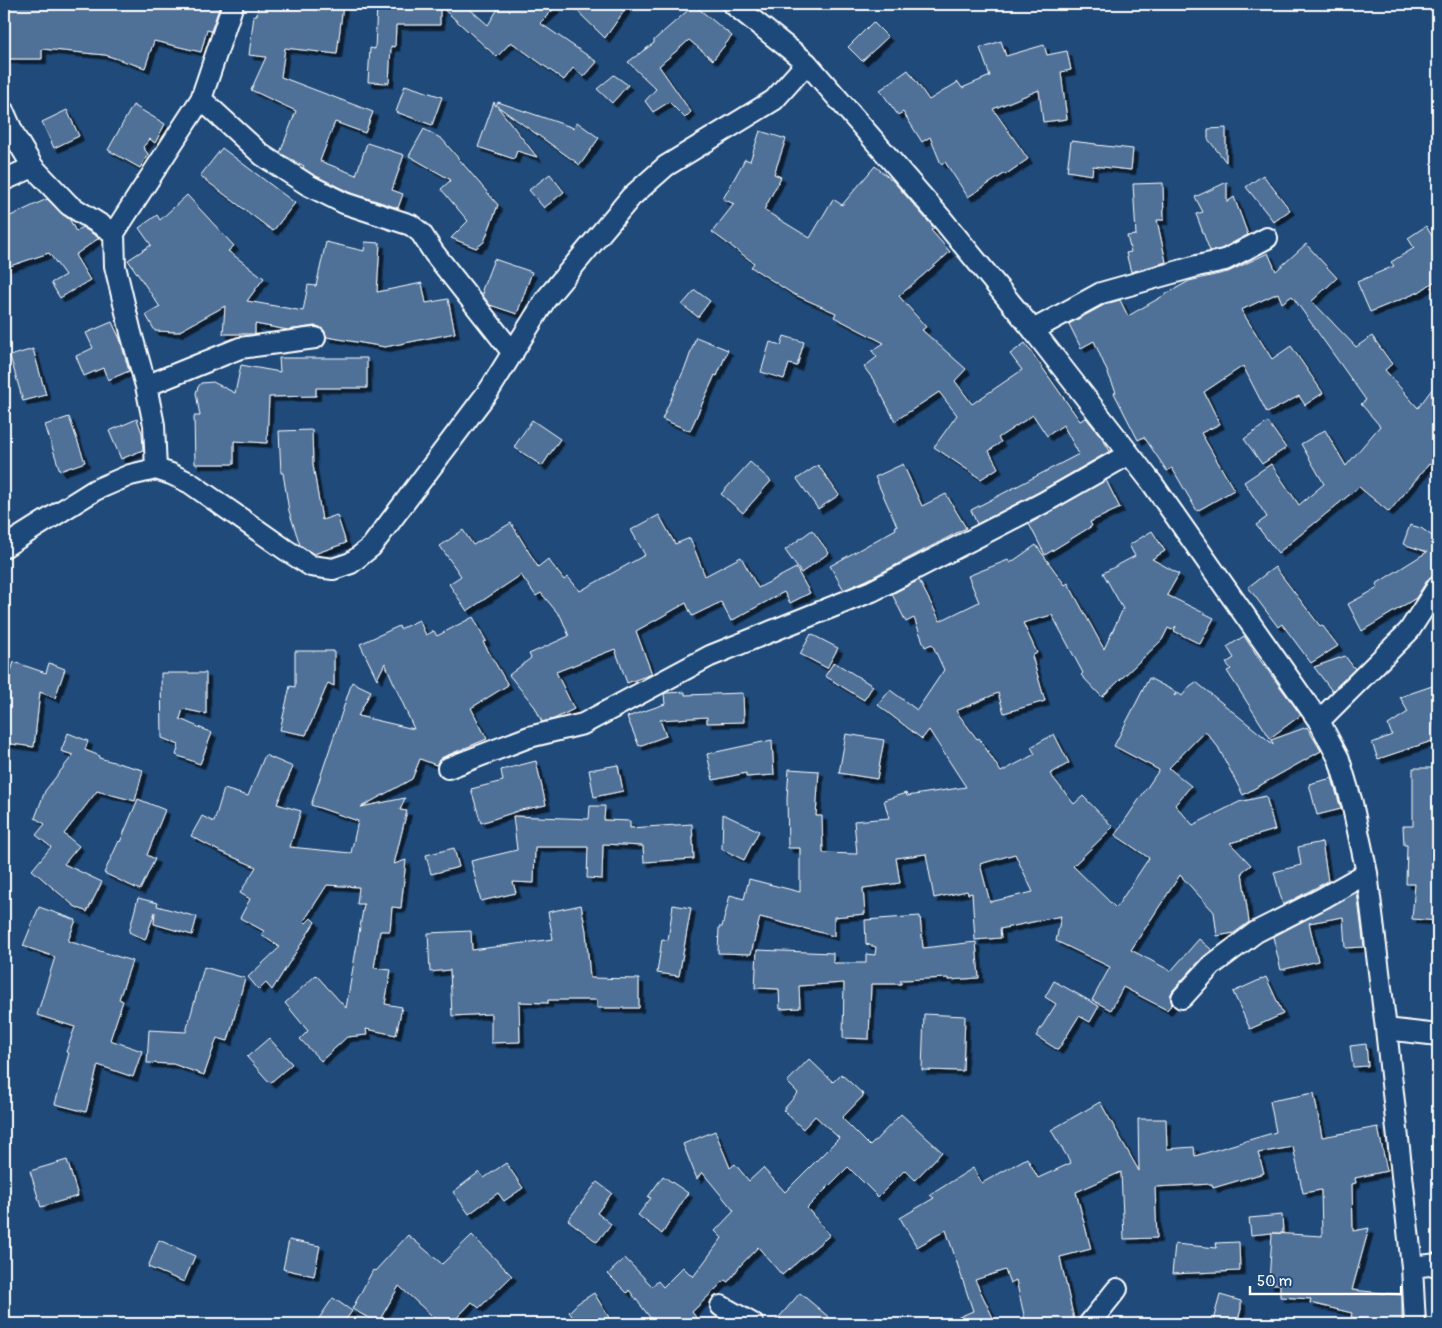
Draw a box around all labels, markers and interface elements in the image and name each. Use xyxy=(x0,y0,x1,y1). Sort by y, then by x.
scale bar xyxy=(1250,1263,1401,1295)
text: 50 m xyxy=(1257,1272,1292,1291)

